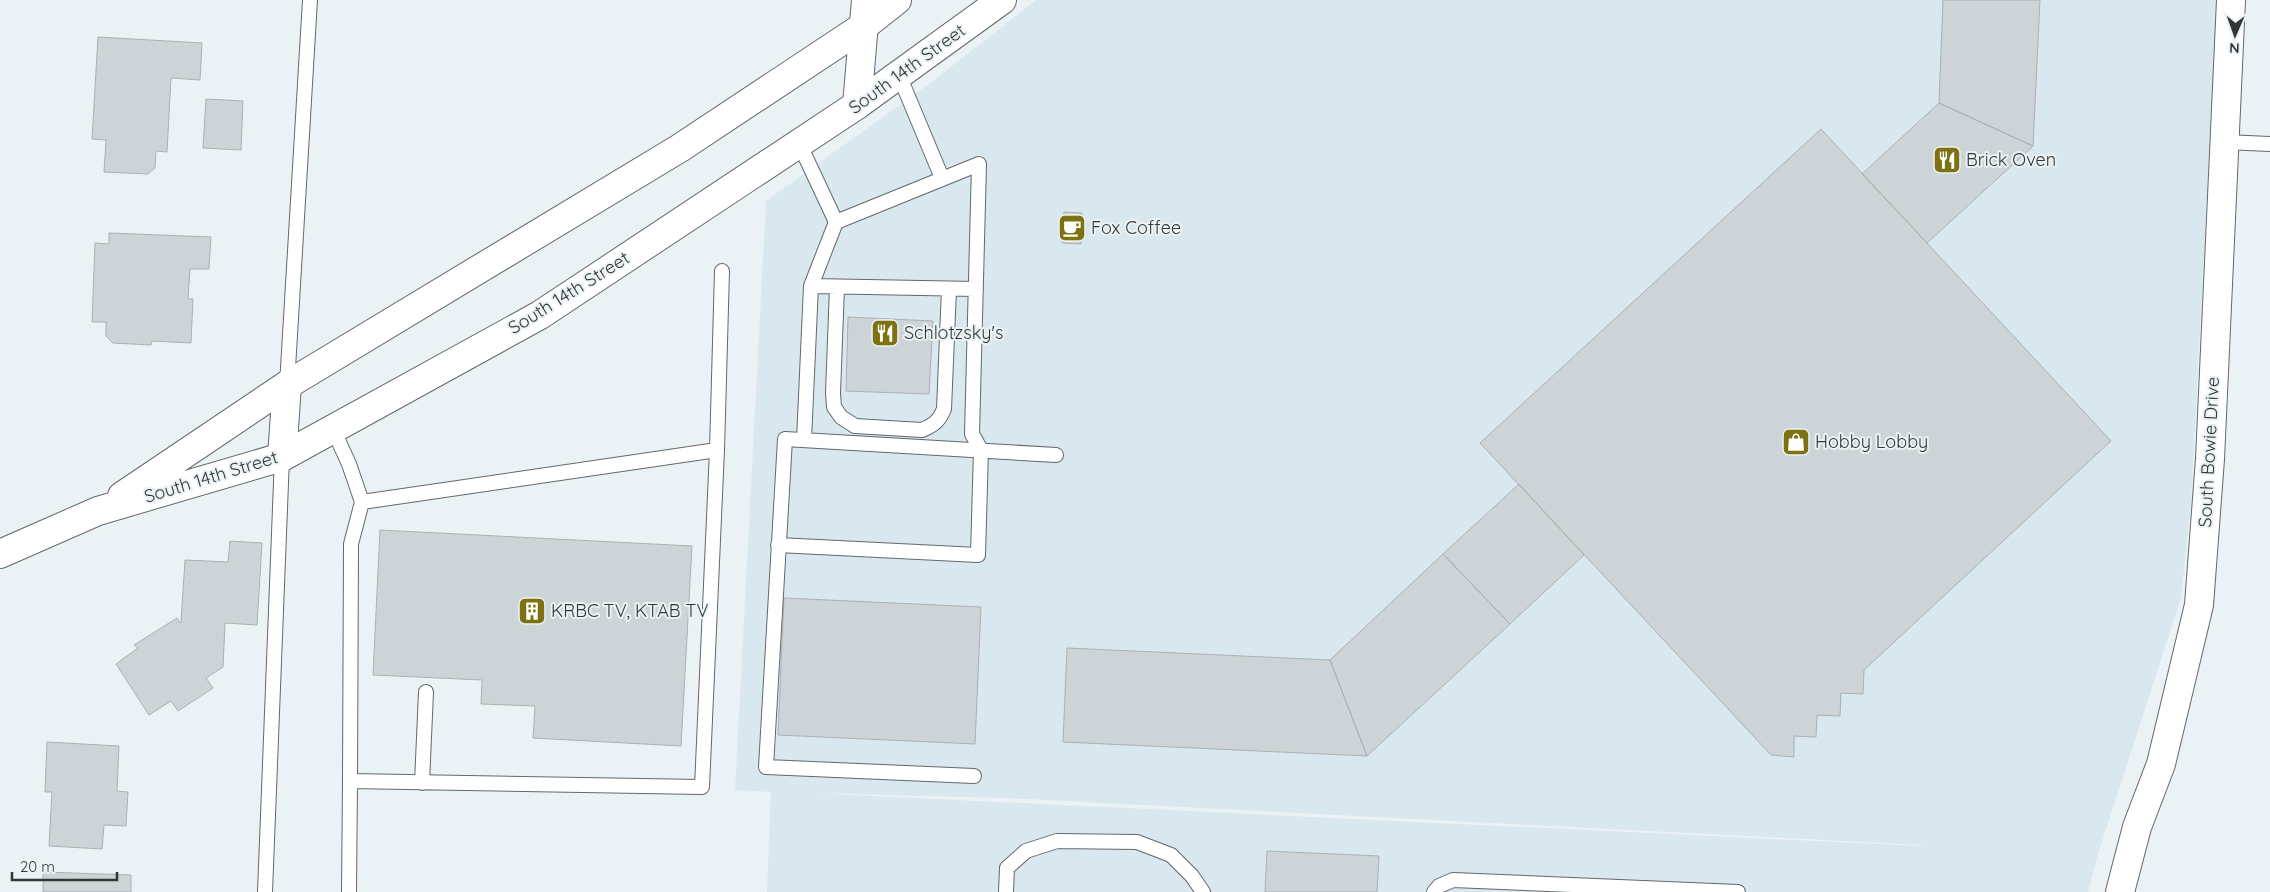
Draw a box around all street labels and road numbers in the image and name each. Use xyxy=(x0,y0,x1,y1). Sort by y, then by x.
street label: South 14th Street xyxy=(844,19,970,119)
street label: South 14th Street xyxy=(504,246,634,339)
street label: South Bowie Drive xyxy=(2193,376,2224,528)
street label: South 14th Street xyxy=(141,445,281,508)

